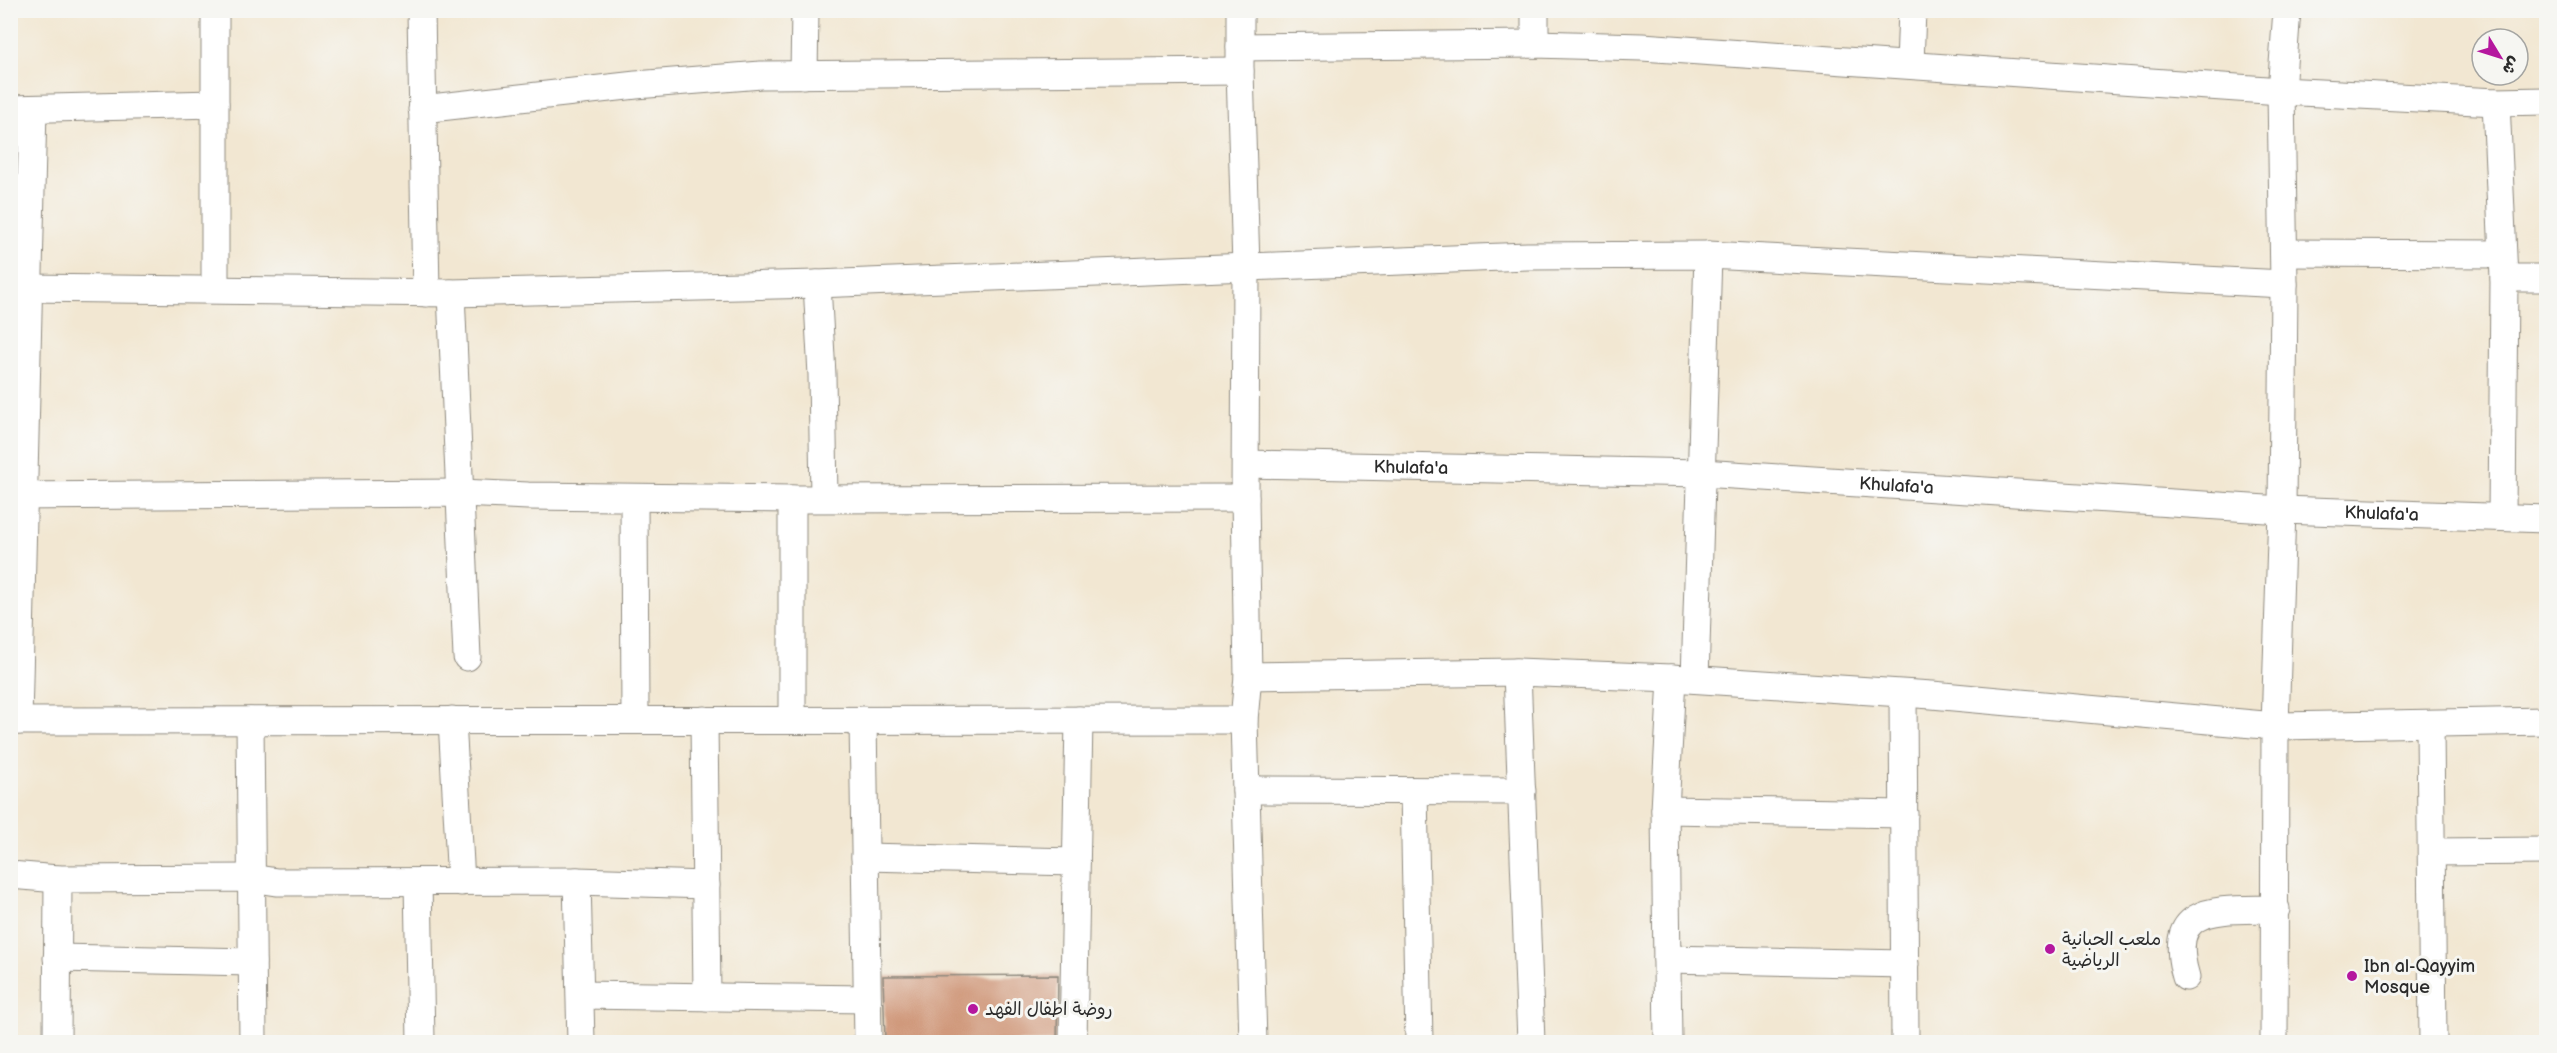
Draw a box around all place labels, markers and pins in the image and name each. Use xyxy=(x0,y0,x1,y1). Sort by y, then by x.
place label: ملعب الحبانية الرياضية xyxy=(2062,929,2161,971)
marker: ملعب الحبانية الرياضية xyxy=(2043,942,2057,956)
place label: Ibn al-Qayyim Mosque xyxy=(2364,956,2475,998)
marker: Ibn al-Qayyim Mosque xyxy=(2345,969,2359,983)
place label: روضة اطفال الفهد xyxy=(985,999,1113,1020)
marker: روضة اطفال الفهد xyxy=(966,1002,980,1016)

